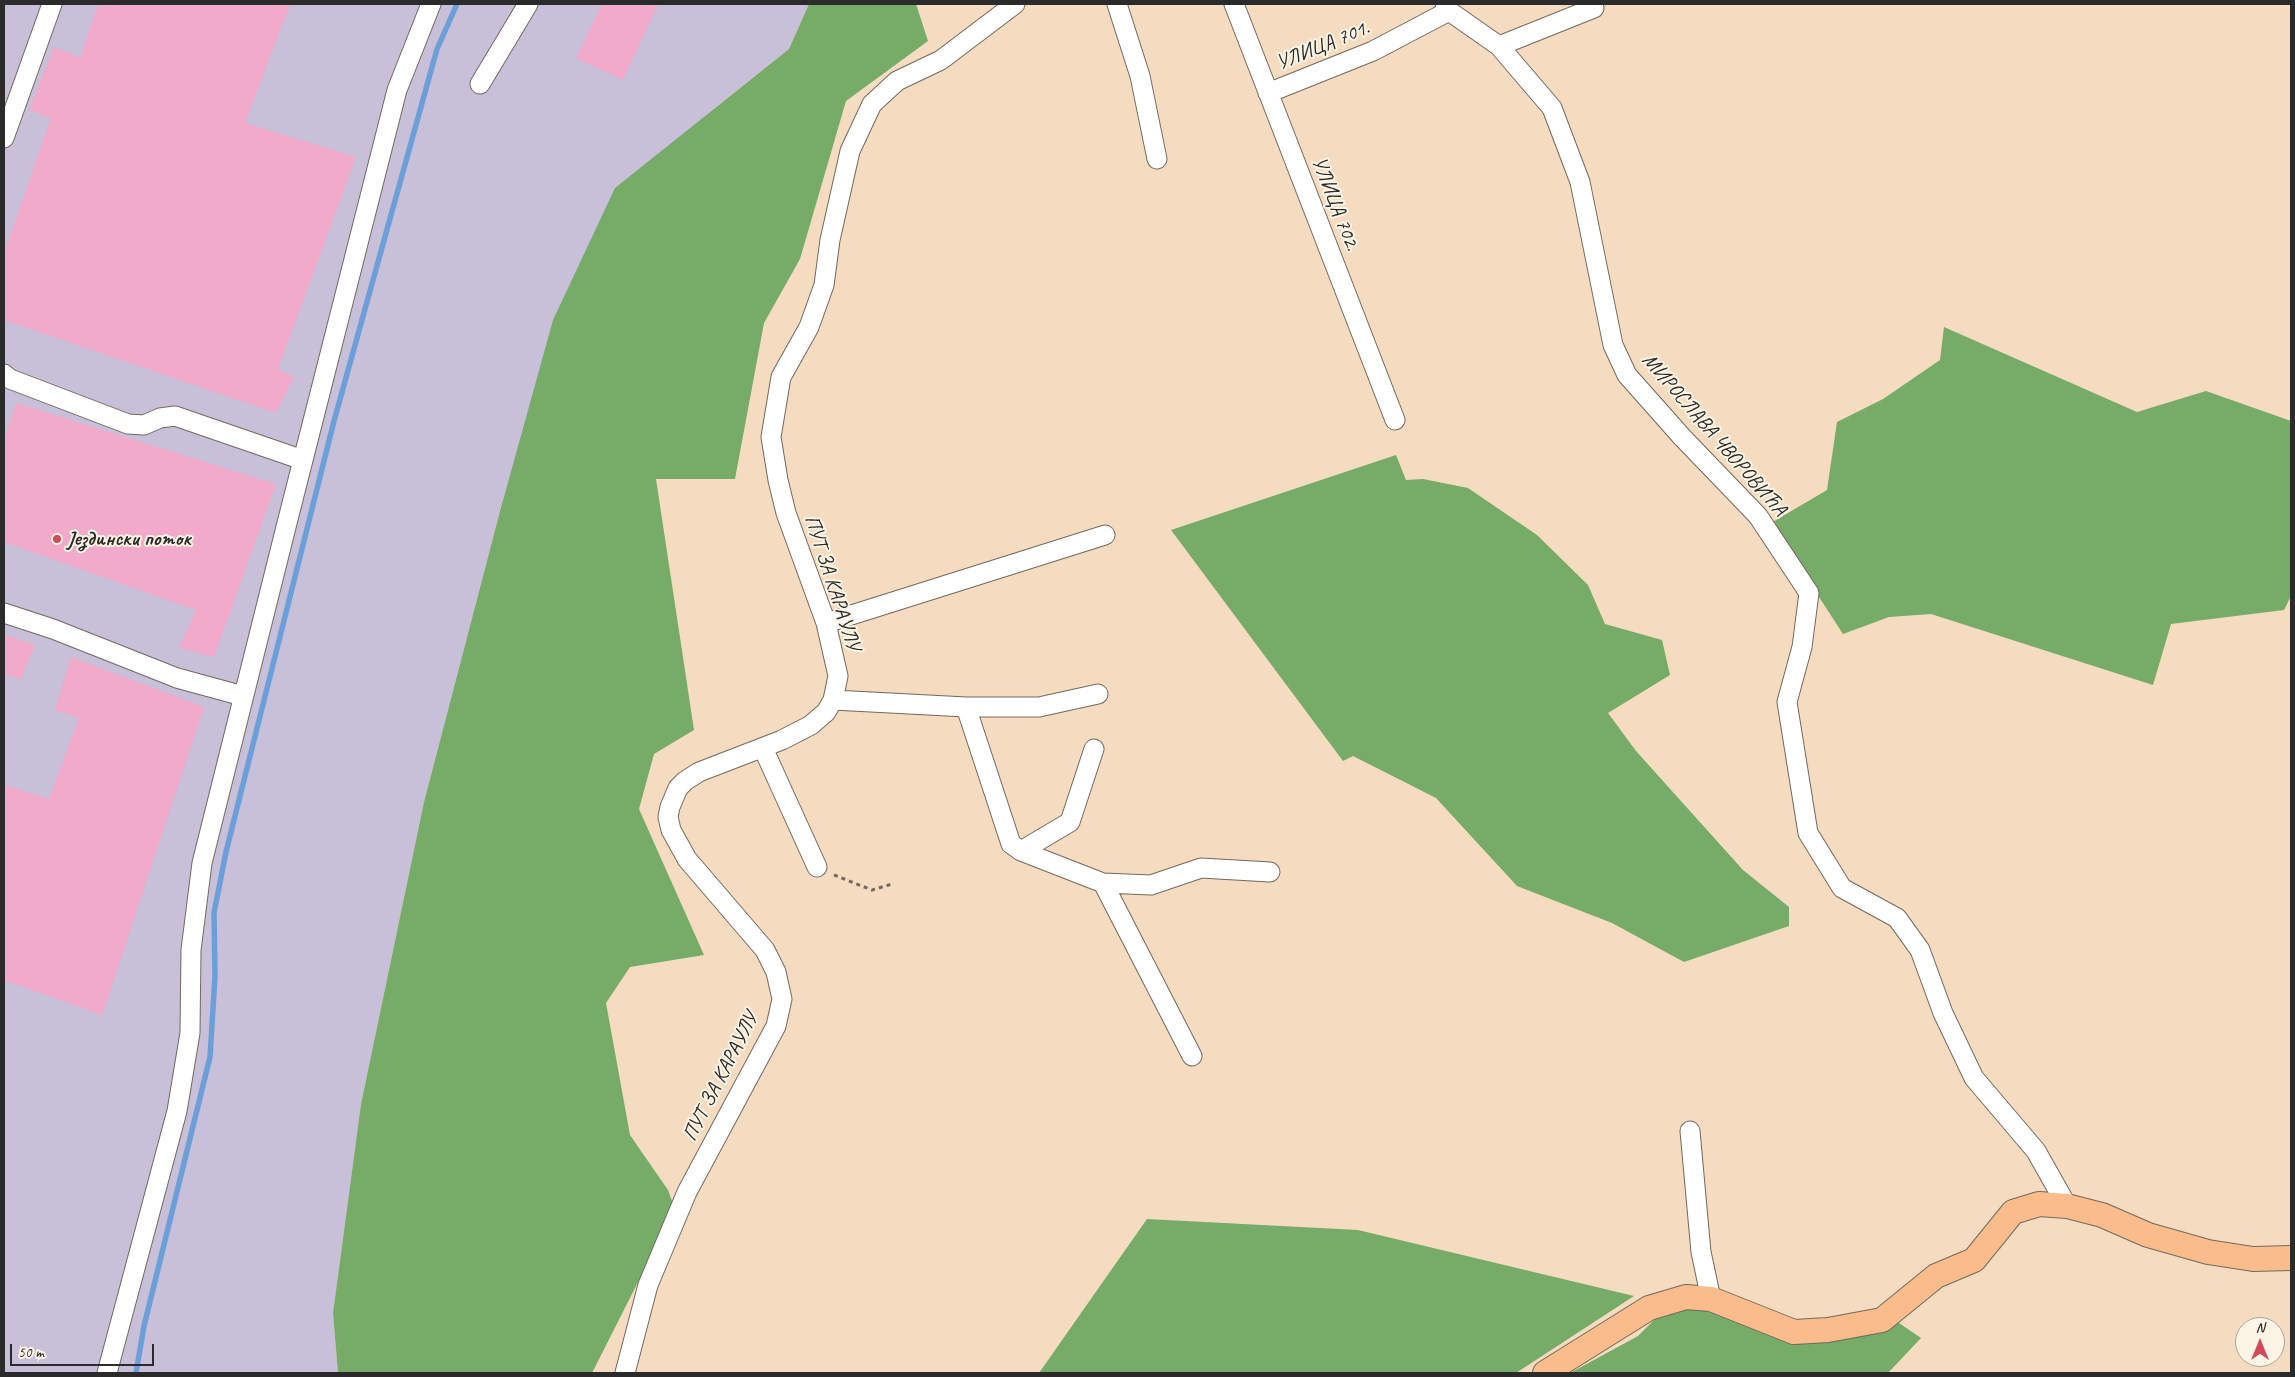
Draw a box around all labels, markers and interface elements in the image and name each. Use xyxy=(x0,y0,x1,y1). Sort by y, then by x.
street label: УЛИЦА 701. xyxy=(1273,16,1373,76)
street label: УЛИЦА 702. xyxy=(1306,154,1364,254)
street label: МИРОСЛАВА ЧВОРОВИЋА xyxy=(1636,348,1792,522)
street label: ПУТ ЗА КАРАУЛУ xyxy=(798,512,866,654)
place label: Јездински поток xyxy=(67,526,191,552)
marker: Јездински поток xyxy=(51,533,63,545)
street label: ПУТ ЗА КАРАУЛУ xyxy=(678,1009,764,1145)
north arrow xyxy=(2235,1317,2285,1367)
text: N xyxy=(2256,1319,2264,1336)
scale bar xyxy=(12,1334,156,1366)
text: 50 m xyxy=(18,1343,44,1362)

